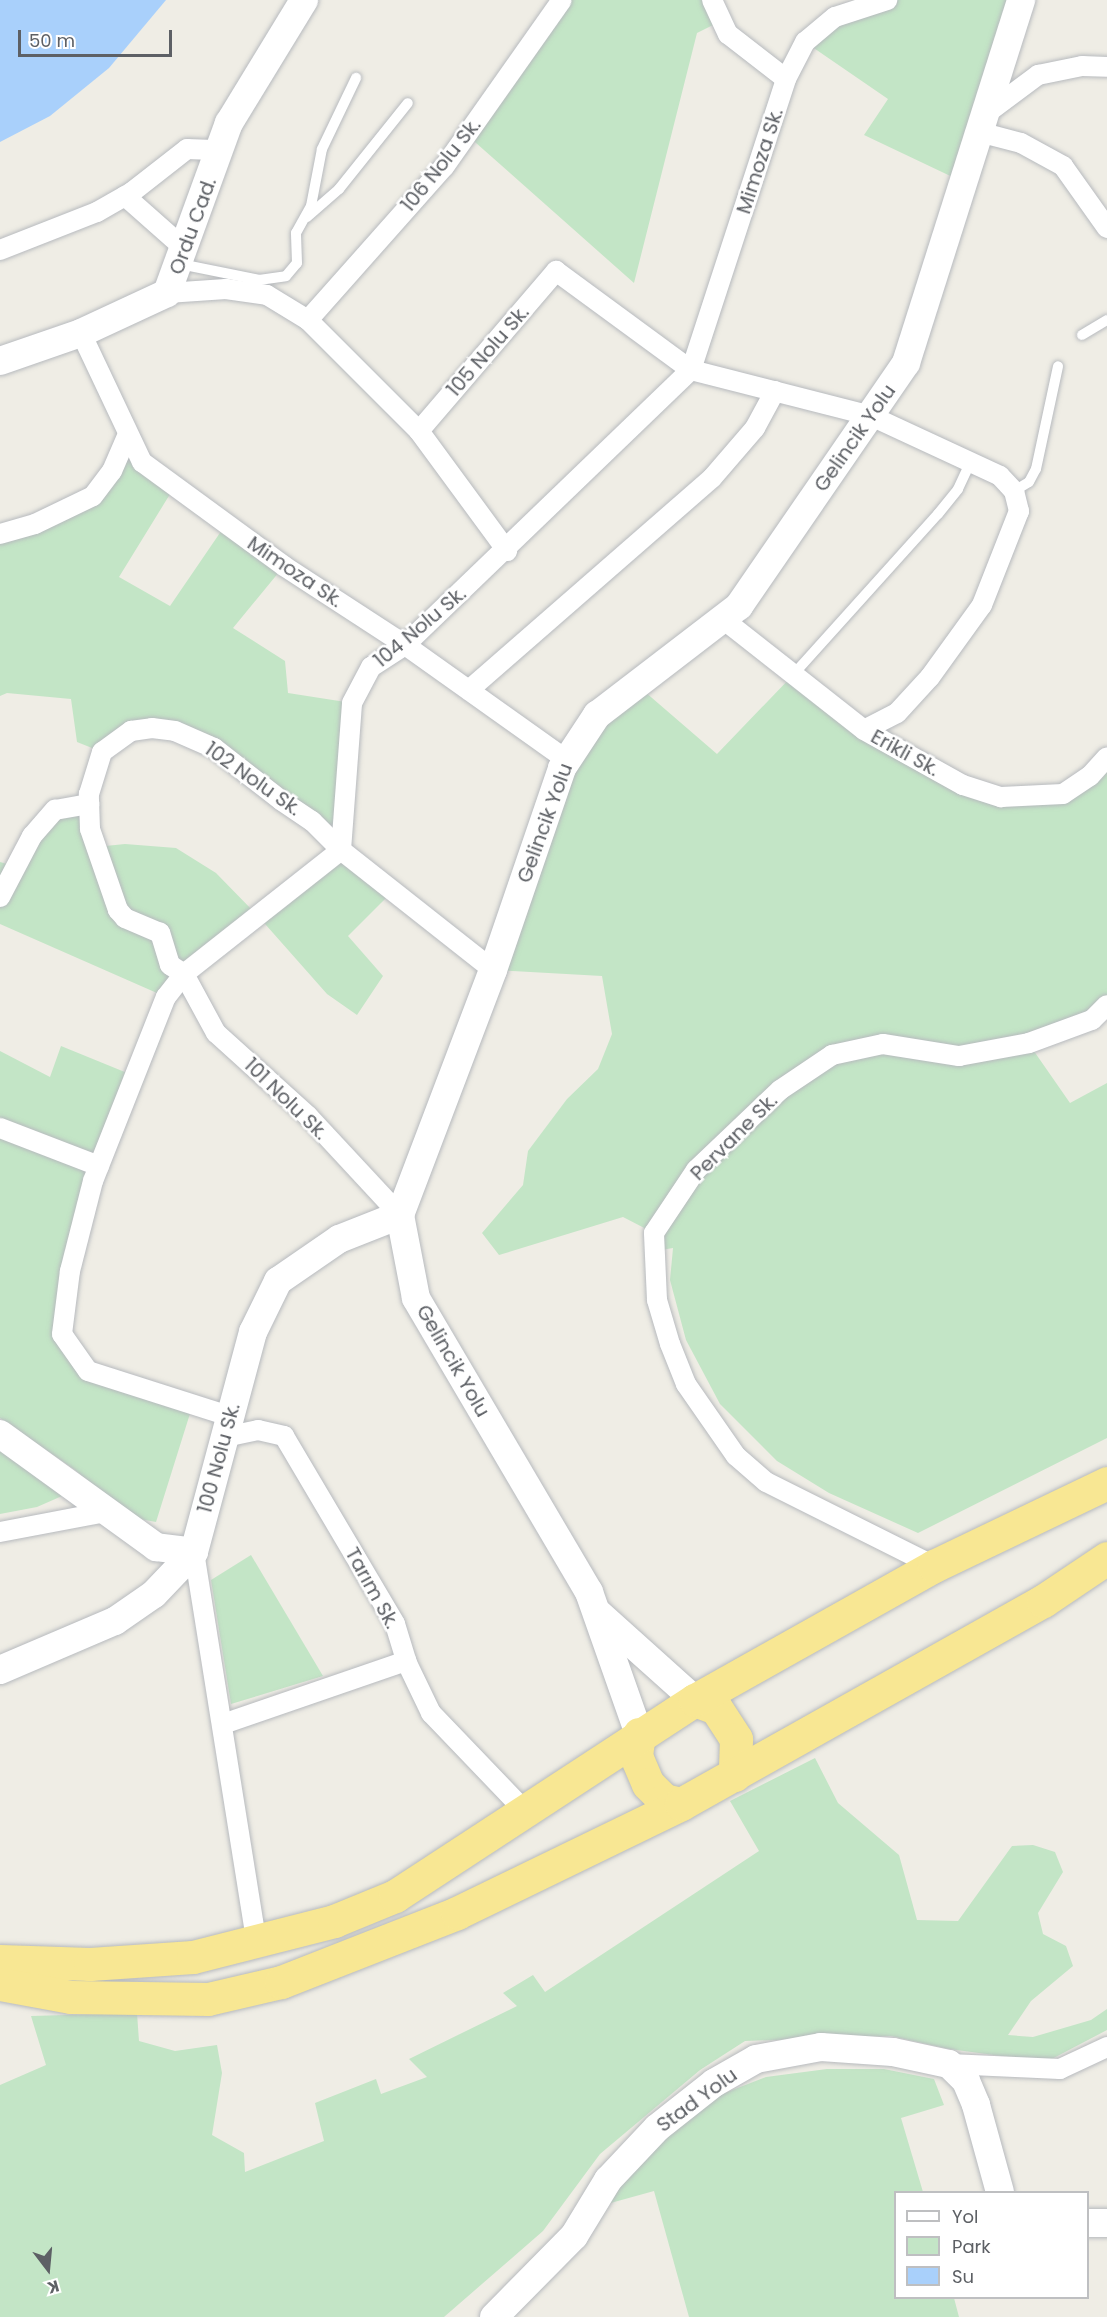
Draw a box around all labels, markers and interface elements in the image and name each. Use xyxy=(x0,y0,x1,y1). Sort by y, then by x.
scale bar xyxy=(21,18,176,56)
text: 50 m xyxy=(29,28,75,53)
street label: Mimoza Sk. xyxy=(732,105,788,217)
street label: 106 Nolu Sk. xyxy=(396,113,486,217)
street label: Ordu Cad. xyxy=(164,174,222,278)
street label: 105 Nolu Sk. xyxy=(442,300,534,402)
street label: Gelincik Yolu xyxy=(809,380,901,496)
street label: Mimoza Sk. xyxy=(243,531,347,613)
street label: 104 Nolu Sk. xyxy=(369,581,471,673)
street label: Erikli Sk. xyxy=(867,724,943,782)
street label: 102 Nolu Sk. xyxy=(200,737,306,821)
street label: Gelincik Yolu xyxy=(512,760,578,886)
street label: 101 Nolu Sk. xyxy=(239,1053,333,1145)
street label: Pervane Sk. xyxy=(686,1089,782,1185)
street label: Gelincik Yolu xyxy=(411,1301,495,1421)
street label: 100 Nolu Sk. xyxy=(193,1400,245,1516)
street label: Tarım Sk. xyxy=(340,1543,404,1633)
street label: Stad Yolu xyxy=(652,2063,742,2137)
legend xyxy=(894,2191,1089,2299)
text: Yol xyxy=(952,2204,978,2229)
text: Park xyxy=(952,2234,991,2259)
north arrow xyxy=(18,2239,78,2299)
text: Su xyxy=(952,2264,974,2289)
text: K xyxy=(45,2274,62,2299)

